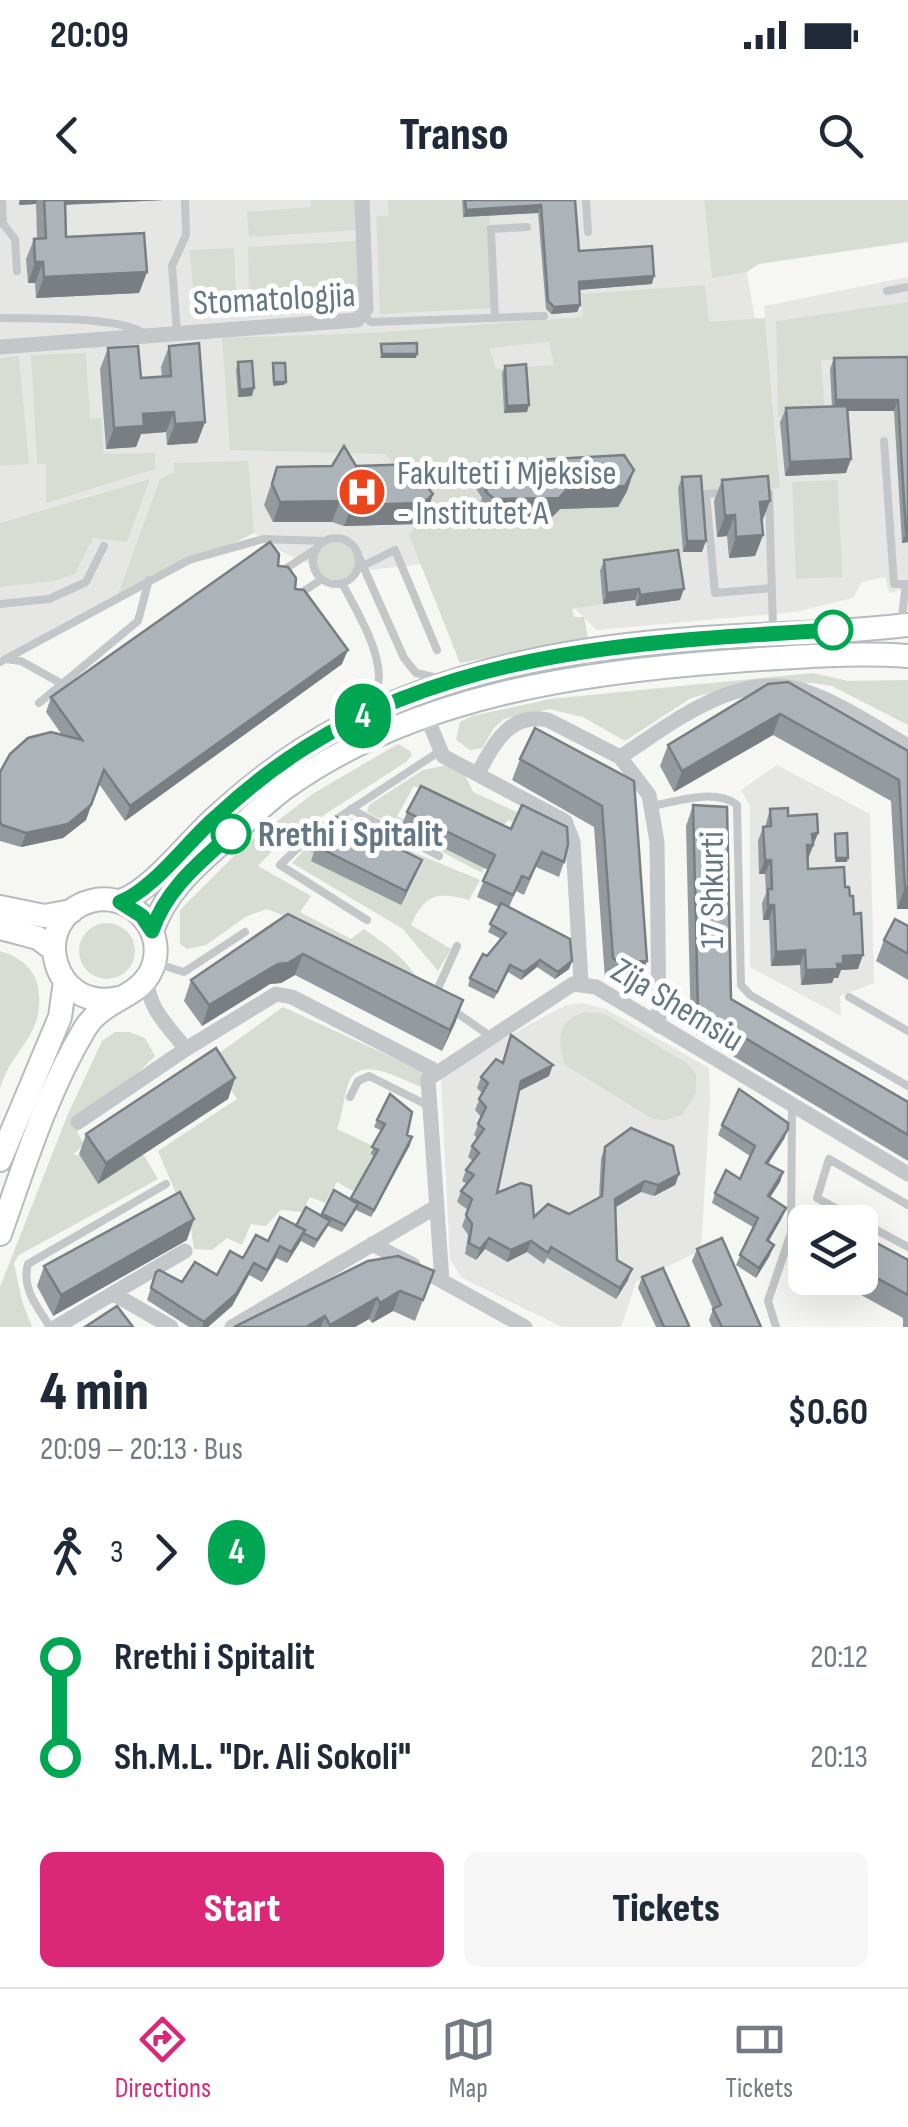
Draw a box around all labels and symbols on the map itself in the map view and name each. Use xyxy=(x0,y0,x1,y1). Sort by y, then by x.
street label: Stomatologjia xyxy=(192,274,356,325)
place label: Fakulteti i Mjeksise - Institutet A xyxy=(397,452,617,535)
hospital icon: Fakulteti i Mjeksise - Institutet A xyxy=(336,466,388,518)
unlabelled marker xyxy=(814,611,852,649)
line badge: 4 xyxy=(330,684,396,748)
place label: Rrethi i Spitalit xyxy=(258,814,443,857)
marker: Rrethi i Spitalit xyxy=(212,815,250,853)
street label: 17 Shkurti xyxy=(691,831,734,949)
street label: Zija Shemsiu xyxy=(603,949,751,1061)

